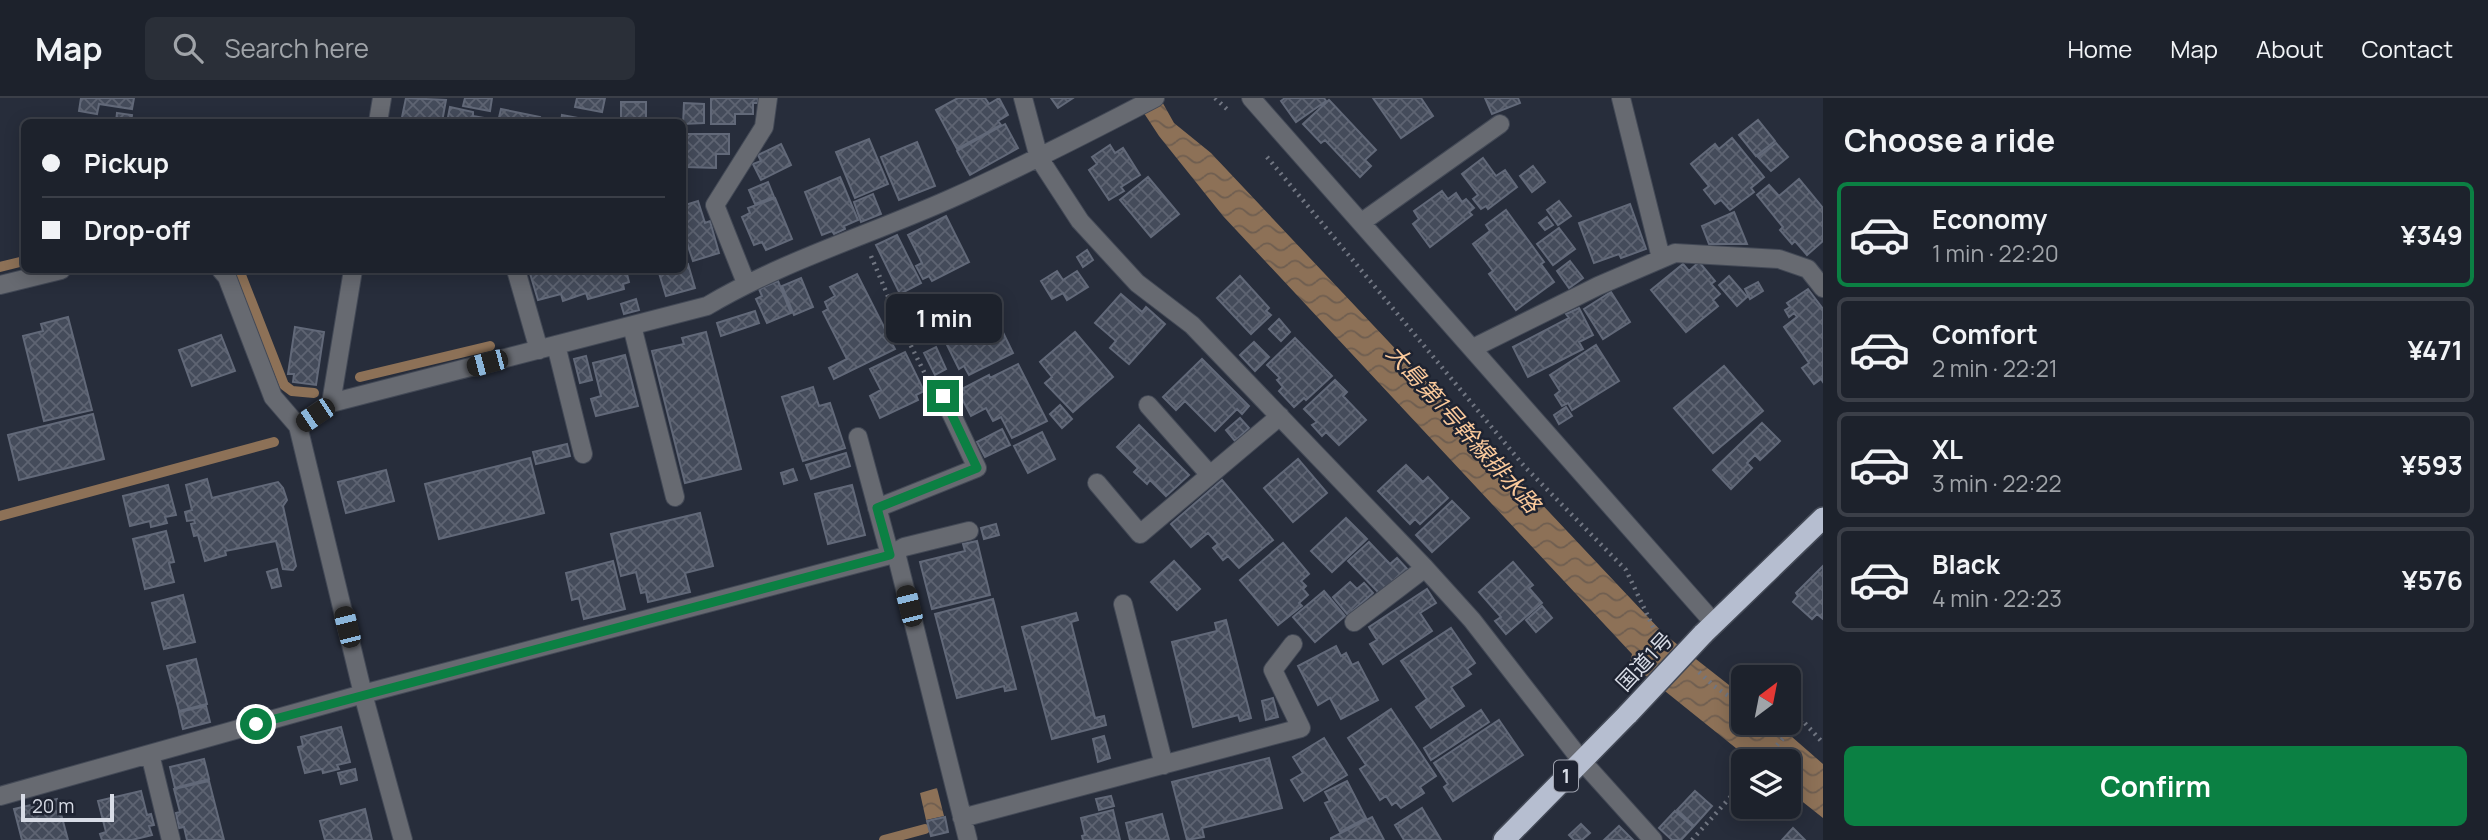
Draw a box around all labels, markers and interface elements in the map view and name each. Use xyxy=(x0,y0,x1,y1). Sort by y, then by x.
search box xyxy=(145,17,635,80)
text: Map xyxy=(35,26,103,71)
icon: search xyxy=(169,29,207,67)
text: Search here xyxy=(225,30,369,66)
text: Home xyxy=(2067,32,2132,65)
text: Map xyxy=(2170,32,2218,65)
text: About xyxy=(2256,32,2324,65)
text: Contact xyxy=(2362,32,2453,65)
text: Choose a ride xyxy=(1844,118,2055,162)
text: Pickup xyxy=(84,145,169,181)
text: Economy xyxy=(1932,201,2047,237)
icon: car xyxy=(1848,203,1911,266)
text: Drop-off xyxy=(84,212,190,248)
text: ¥349 xyxy=(2401,217,2463,253)
text: 1 min · 22:20 xyxy=(1932,237,2059,269)
callout: 1 min xyxy=(885,294,1001,344)
text: 1 min xyxy=(916,302,972,334)
text: Comfort xyxy=(1932,316,2038,352)
icon: car xyxy=(1848,318,1911,381)
text: ¥471 xyxy=(2408,332,2463,368)
water label: 大島第1号幹線排水路 xyxy=(1380,337,1549,520)
car xyxy=(464,347,511,379)
text: 2 min · 22:21 xyxy=(1932,352,2058,384)
route end xyxy=(927,380,959,412)
car xyxy=(292,395,339,435)
text: XL xyxy=(1932,431,1963,467)
icon: car xyxy=(1848,433,1911,496)
text: ¥593 xyxy=(2401,447,2463,483)
text: 3 min · 22:22 xyxy=(1932,467,2062,499)
text: Black xyxy=(1932,546,2000,582)
icon: car xyxy=(1848,548,1911,611)
text: ¥576 xyxy=(2402,562,2463,598)
text: 4 min · 22:23 xyxy=(1932,582,2062,614)
car xyxy=(894,583,925,629)
car xyxy=(332,604,363,650)
street label: 国道1号 xyxy=(1609,625,1679,697)
north arrow xyxy=(1731,665,1801,735)
map controls xyxy=(1731,665,1801,819)
route start xyxy=(240,708,272,740)
button: Confirm xyxy=(1844,746,2467,826)
button: layers xyxy=(1731,749,1801,819)
road number: 1 xyxy=(1554,761,1578,792)
scale bar xyxy=(21,791,114,823)
text: 20 m xyxy=(32,793,74,819)

